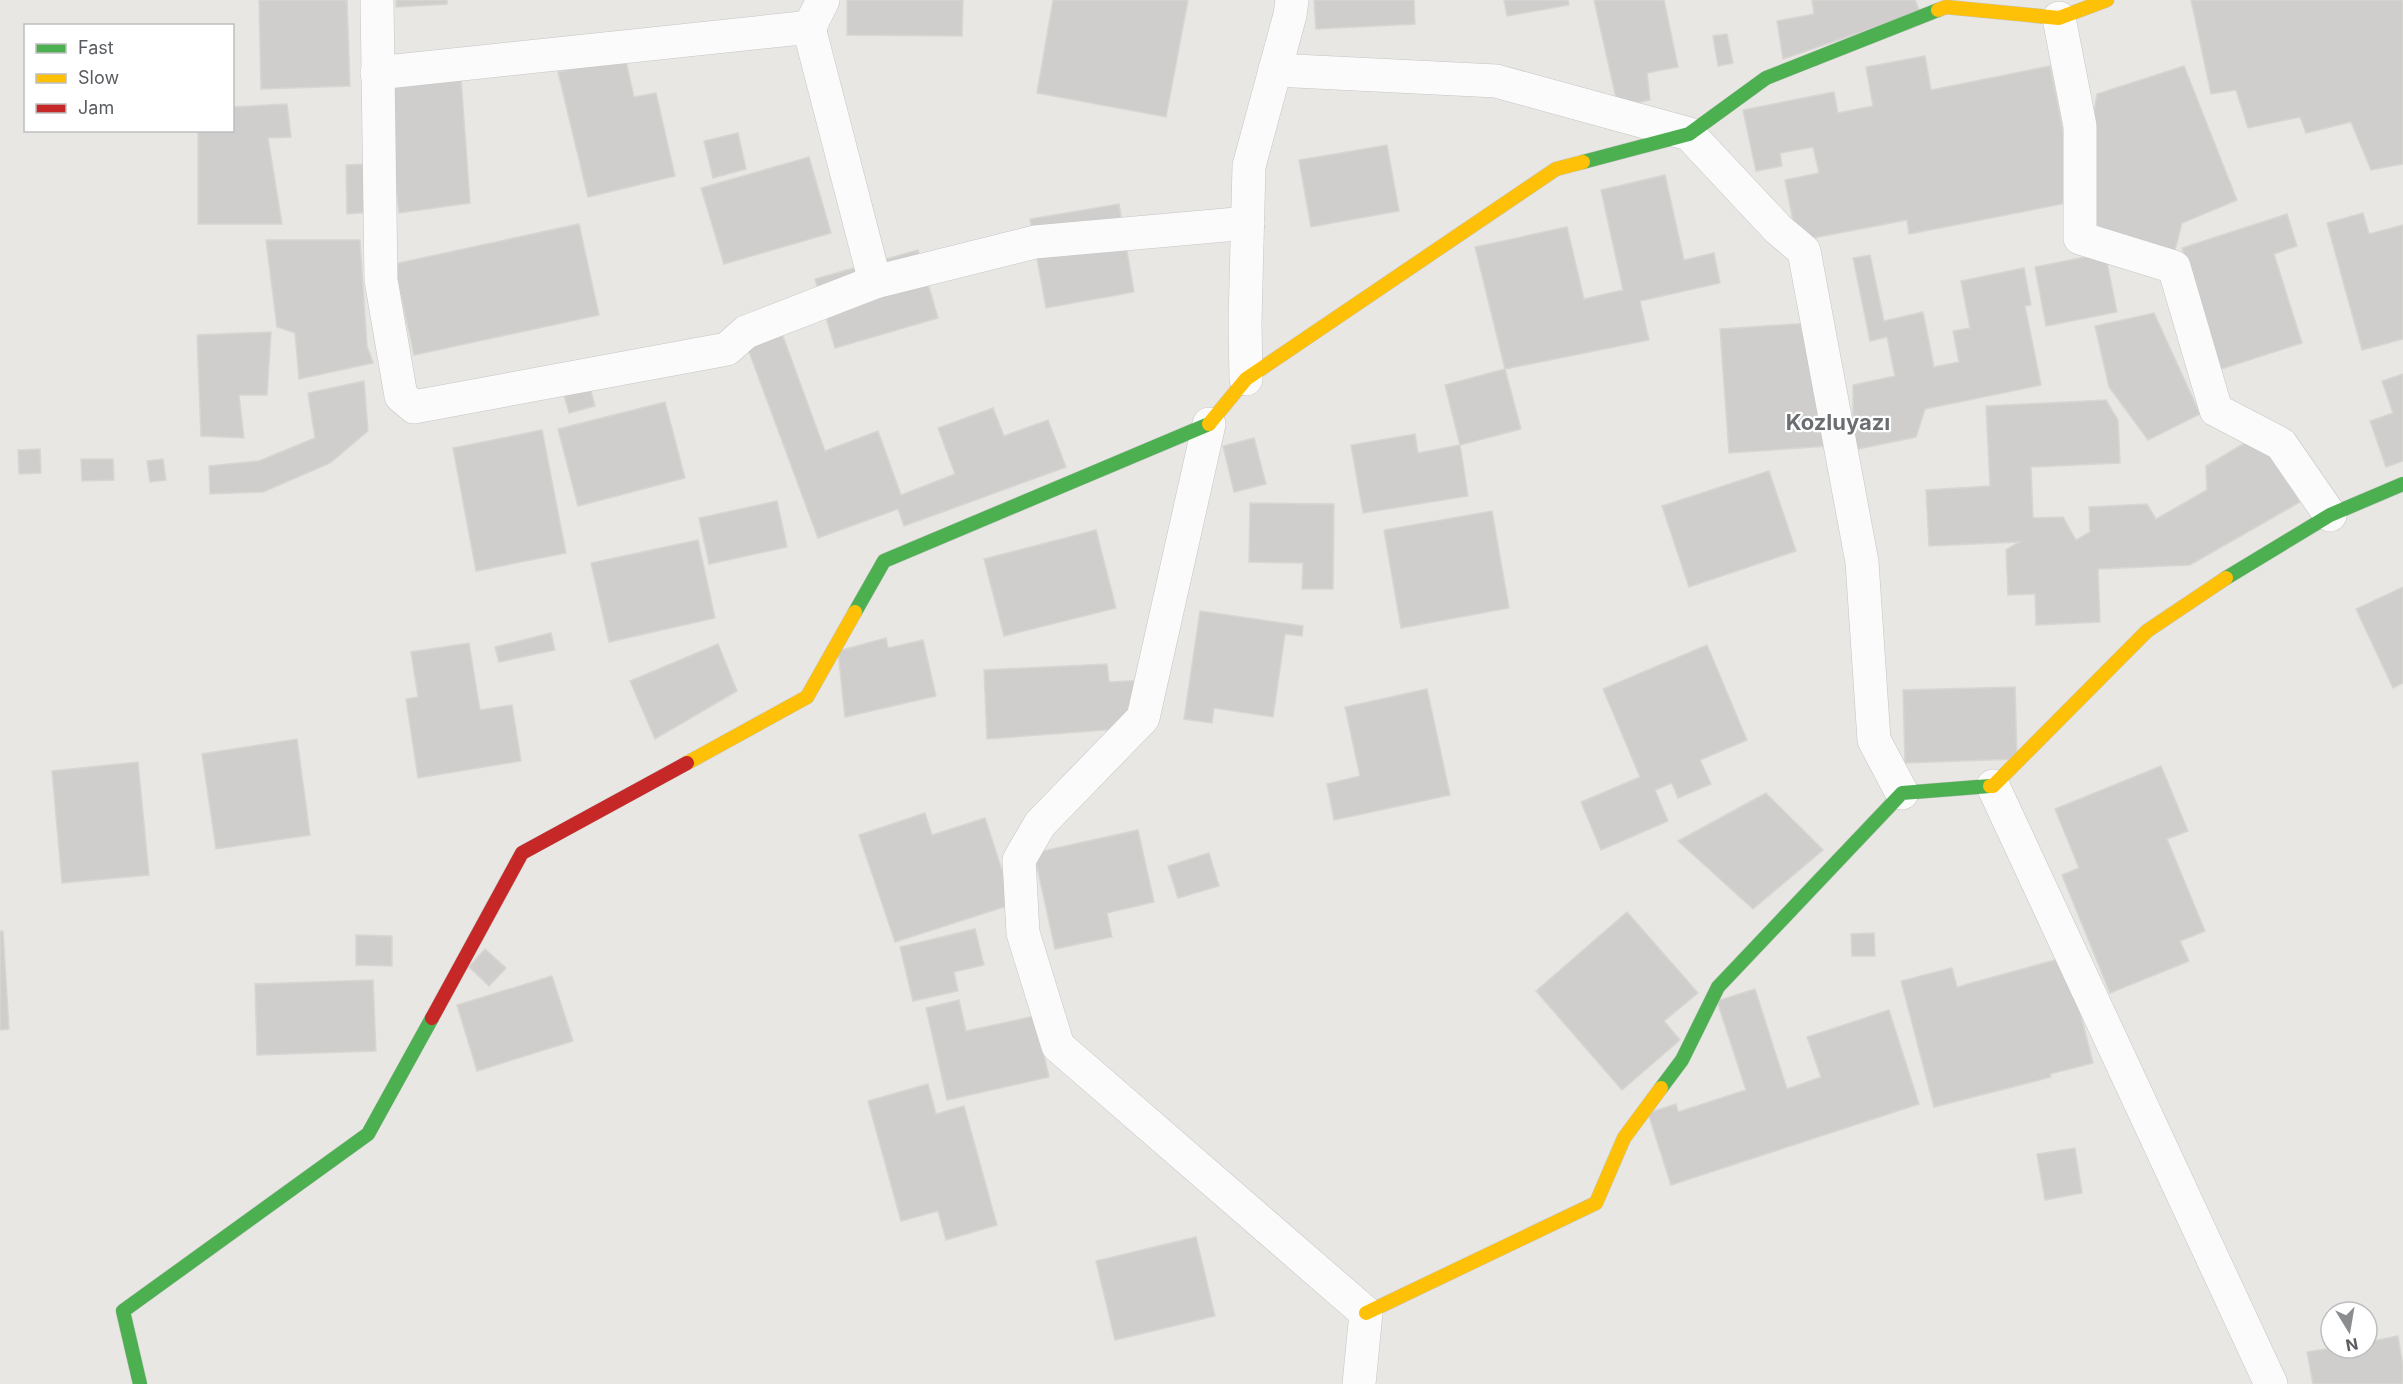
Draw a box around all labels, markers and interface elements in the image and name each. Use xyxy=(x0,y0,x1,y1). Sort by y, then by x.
legend xyxy=(24,24,234,132)
text: Fast xyxy=(78,37,114,58)
text: Slow xyxy=(78,67,119,88)
text: Jam xyxy=(78,97,114,118)
district label: Kozluyazı xyxy=(1786,409,1890,435)
north arrow xyxy=(2319,1300,2379,1360)
text: N xyxy=(2344,1334,2360,1356)

